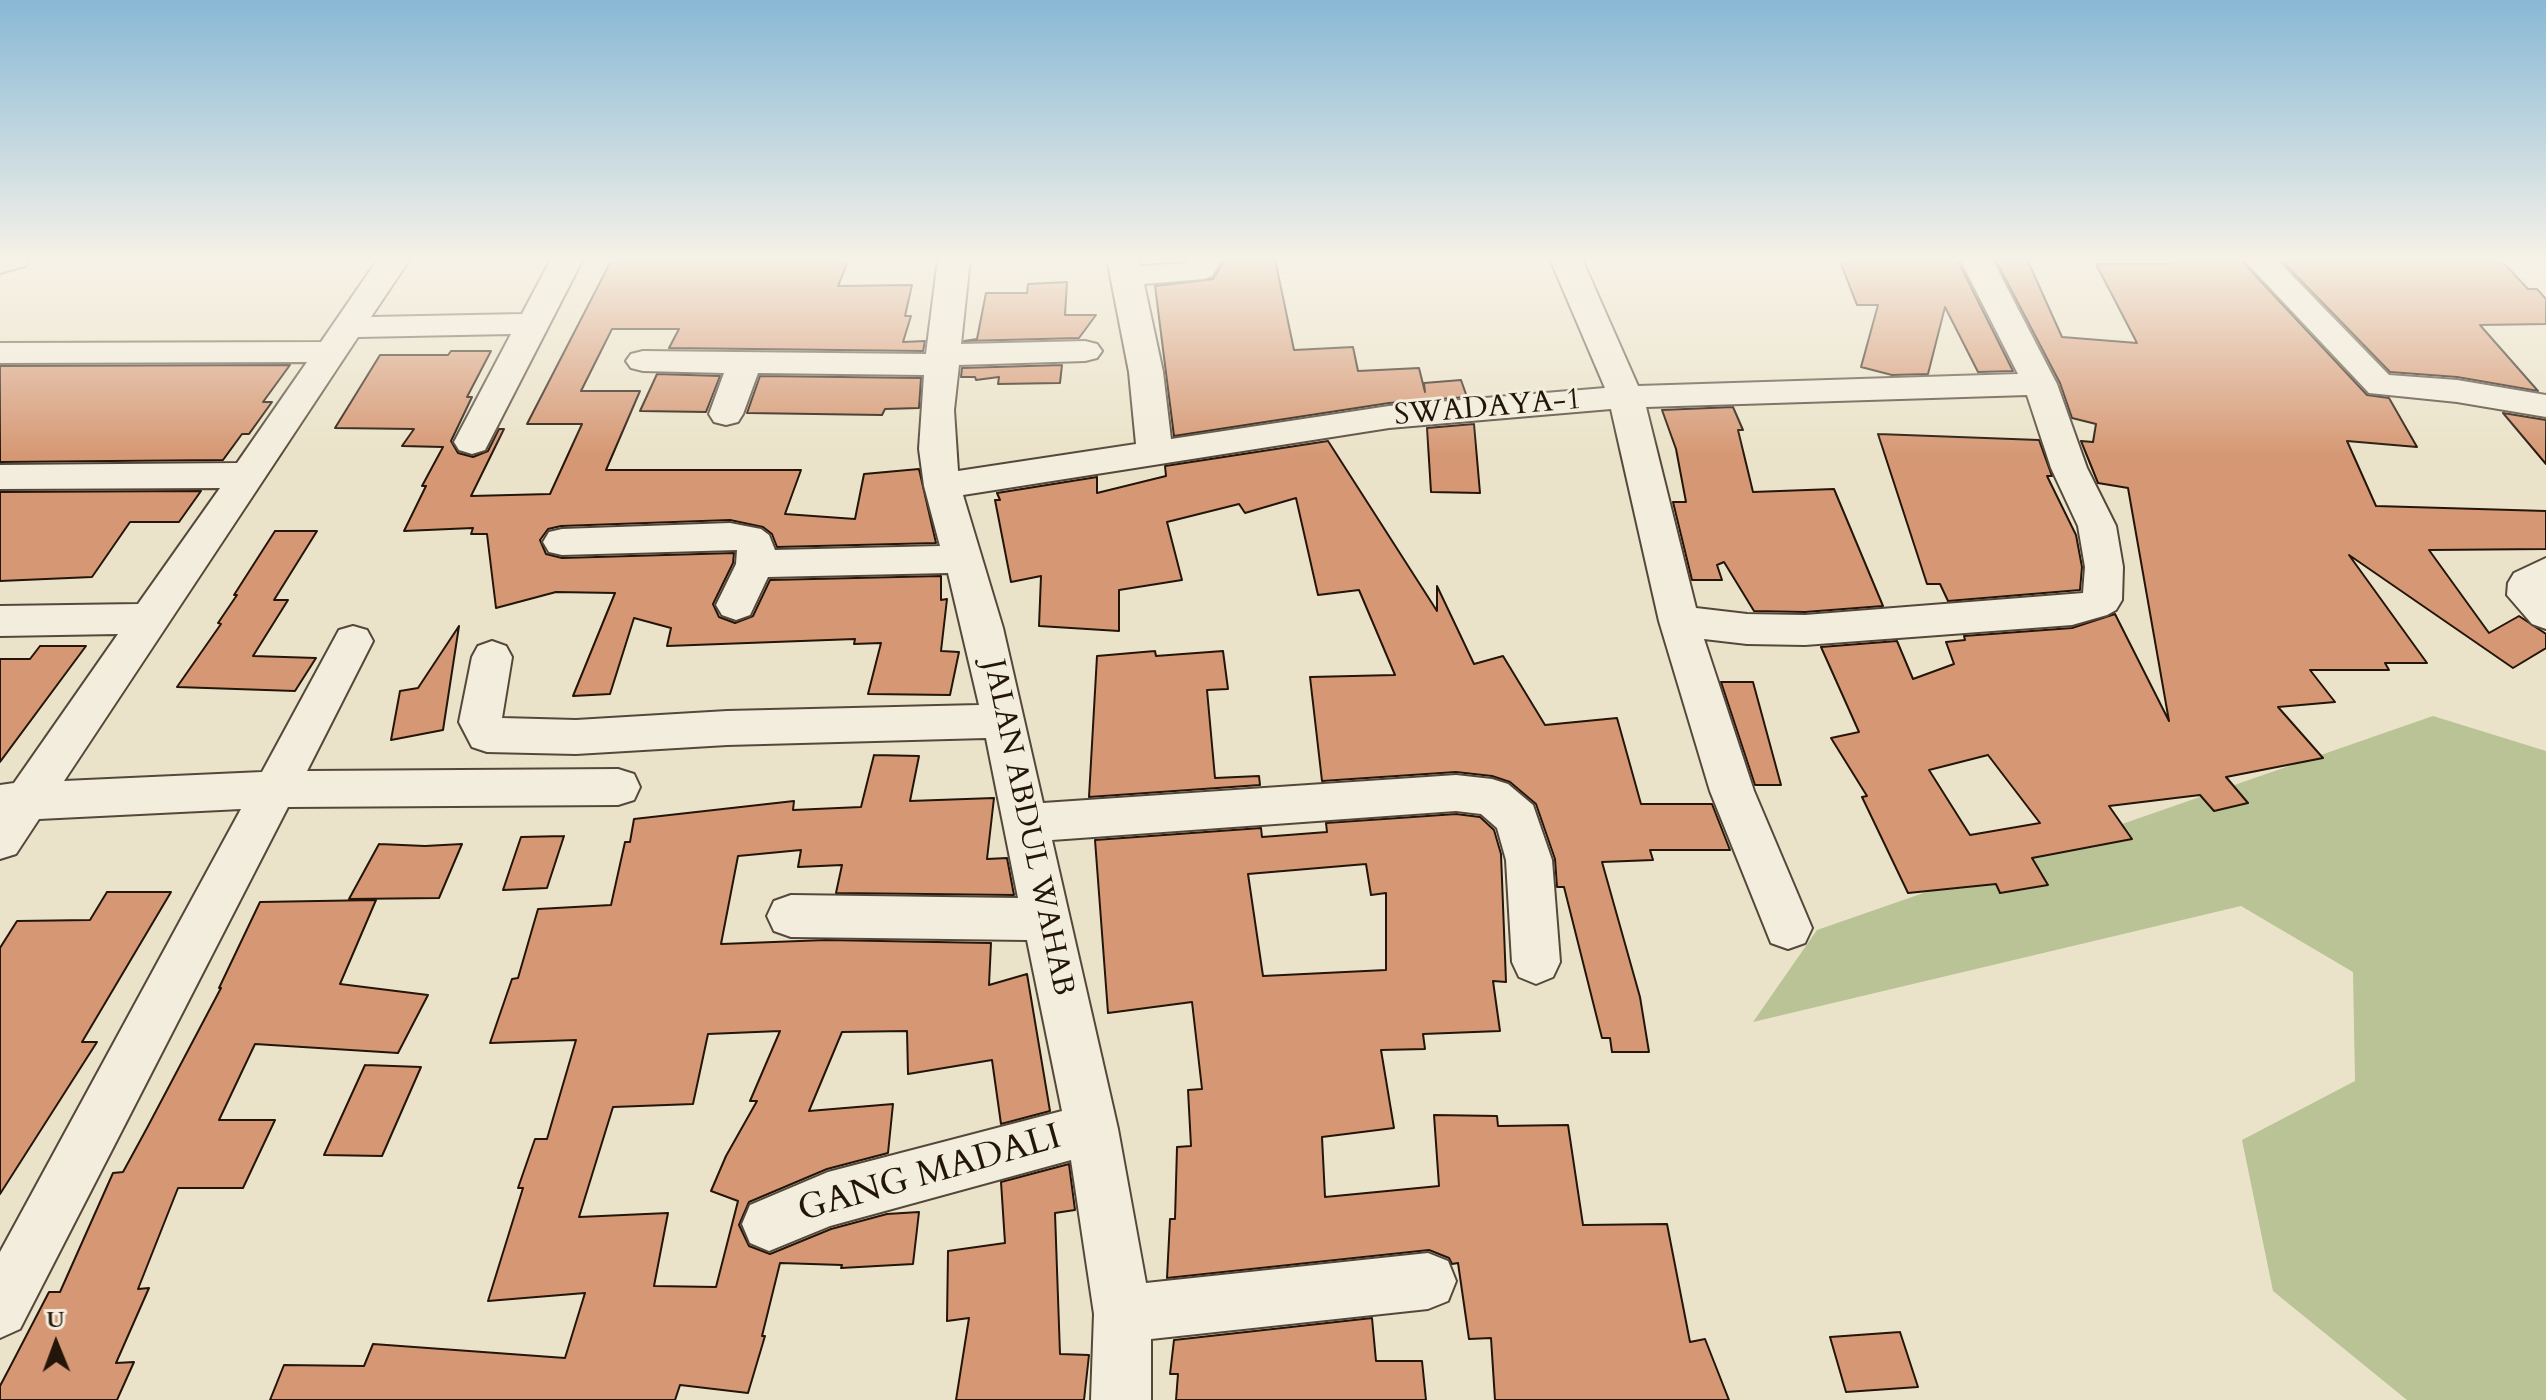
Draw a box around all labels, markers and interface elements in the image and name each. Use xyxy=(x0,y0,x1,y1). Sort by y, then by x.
street label: SWADAYA-1 xyxy=(1393,383,1583,435)
street label: JALAN ABDUL WAHAB xyxy=(974,657,1080,999)
street label: GANG MADALI xyxy=(794,1117,1066,1233)
north arrow xyxy=(16,1304,96,1384)
text: U xyxy=(46,1305,65,1335)

